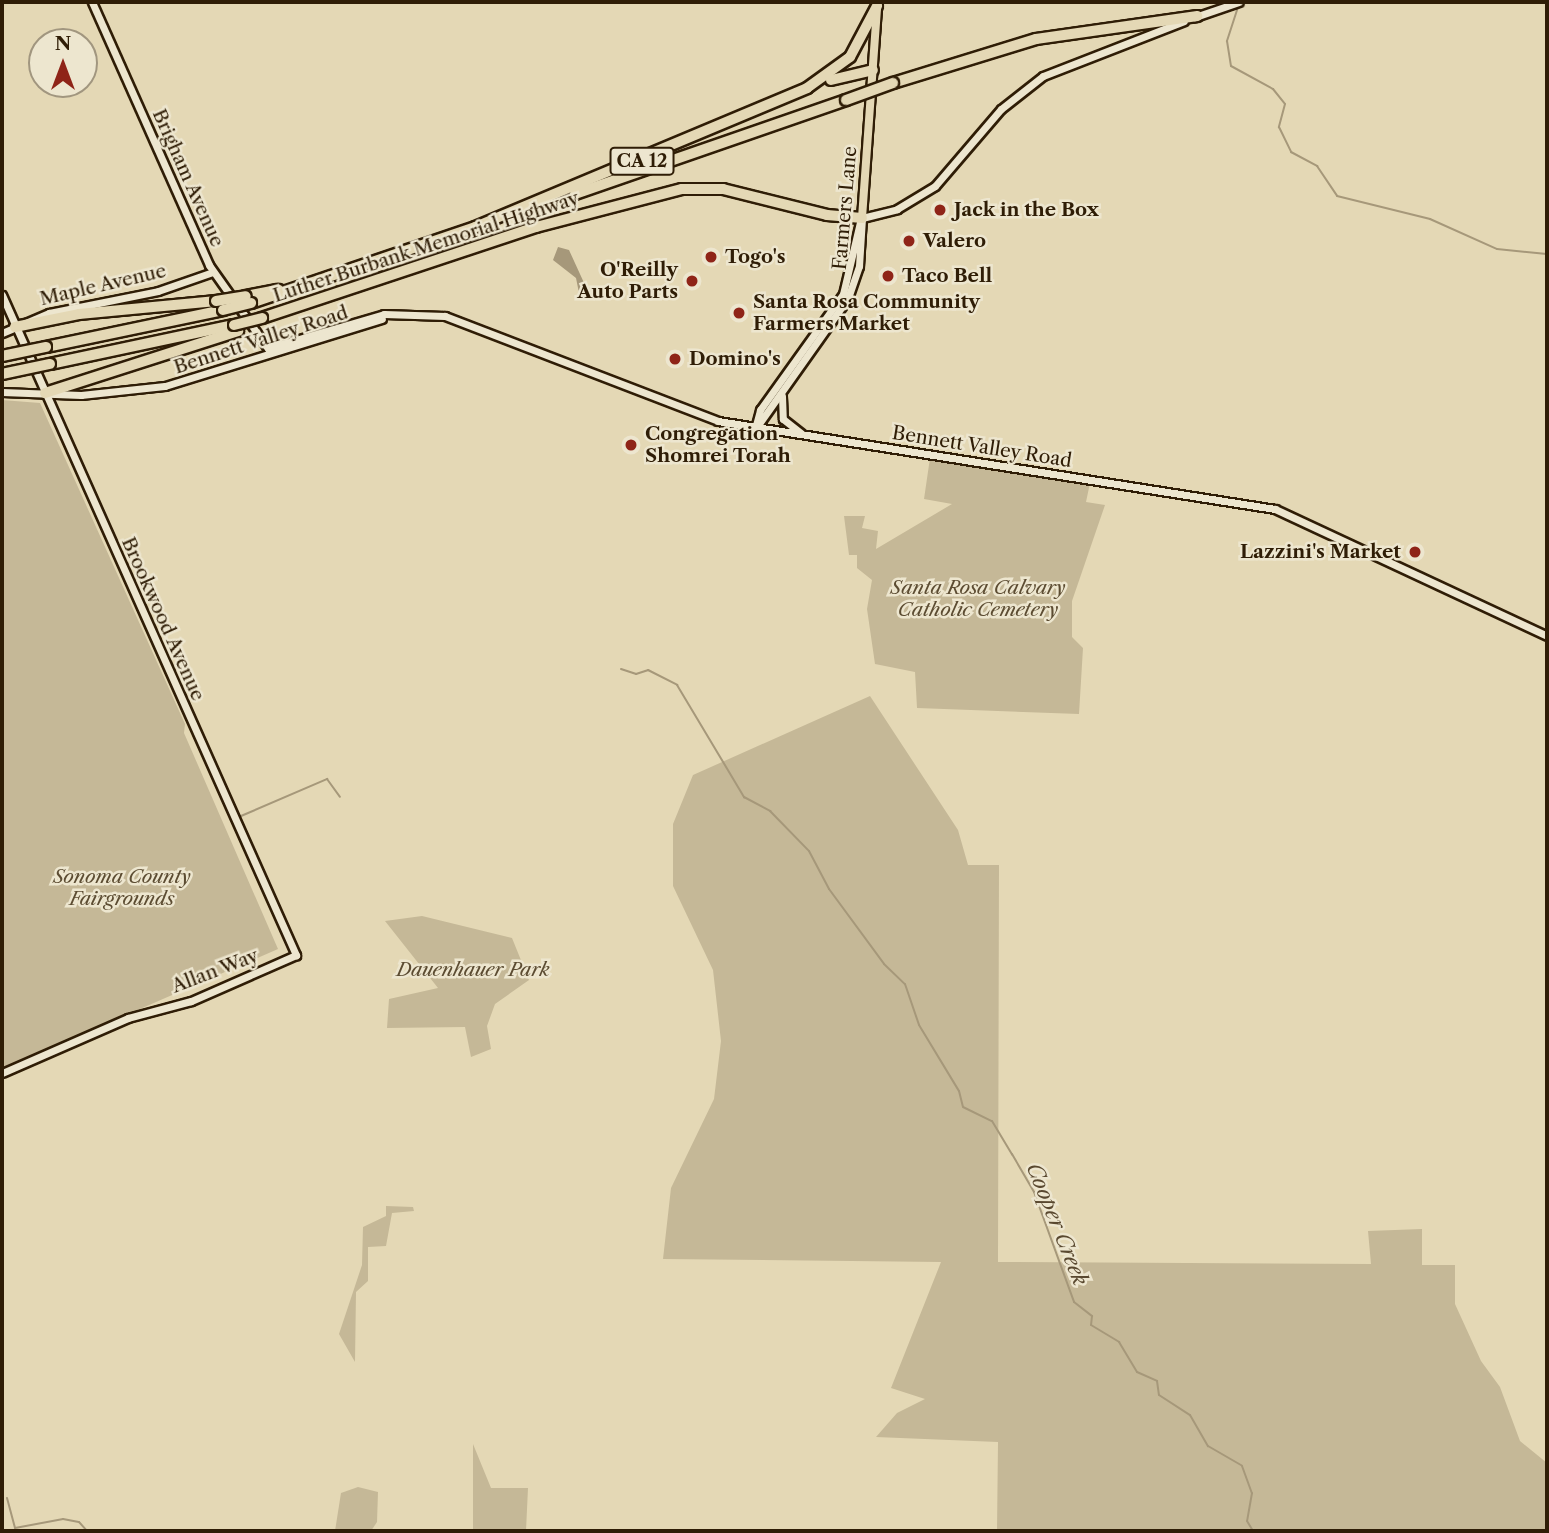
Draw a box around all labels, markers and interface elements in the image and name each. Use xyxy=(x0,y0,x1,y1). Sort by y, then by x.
north arrow xyxy=(28,28,98,98)
text: N xyxy=(55,32,71,55)
street label: Brigham Avenue xyxy=(147,105,229,251)
street label: Farmers Lane xyxy=(828,145,862,271)
road number: CA 12 xyxy=(609,146,675,176)
street label: Luther Burbank Memorial Highway xyxy=(270,187,582,307)
place label: Jack in the Box xyxy=(954,199,1099,221)
marker: Jack in the Box xyxy=(932,202,948,218)
place label: Valero xyxy=(923,230,986,252)
marker: Valero xyxy=(901,233,917,249)
place label: Togo's xyxy=(725,246,785,268)
marker: Togo's xyxy=(703,249,719,265)
street label: Maple Avenue xyxy=(37,259,169,311)
place label: O'Reilly Auto Parts xyxy=(577,259,678,303)
place label: Taco Bell xyxy=(902,265,992,287)
marker: Taco Bell xyxy=(880,268,896,284)
marker: O'Reilly Auto Parts xyxy=(684,273,700,289)
place label: Santa Rosa Community Farmers Market xyxy=(753,291,980,335)
street label: Bennett Valley Road xyxy=(170,301,352,379)
marker: Santa Rosa Community Farmers Market xyxy=(731,305,747,321)
place label: Domino's xyxy=(689,348,781,370)
marker: Domino's xyxy=(667,351,683,367)
street label: Bennett Valley Road xyxy=(890,421,1074,473)
place label: Congregation Shomrei Torah xyxy=(645,423,791,467)
marker: Congregation Shomrei Torah xyxy=(623,437,639,453)
street label: Brookwood Avenue xyxy=(116,533,210,705)
place label: Lazzini's Market xyxy=(1240,541,1401,563)
marker: Lazzini's Market xyxy=(1407,544,1423,560)
park label: Santa Rosa Calvary Catholic Cemetery xyxy=(891,577,1065,621)
park label: Sonoma County Fairgrounds xyxy=(53,866,191,910)
street label: Allan Way xyxy=(168,944,262,998)
park label: Dauenhauer Park xyxy=(396,959,550,981)
water label: Cooper Creek xyxy=(1021,1159,1093,1289)

